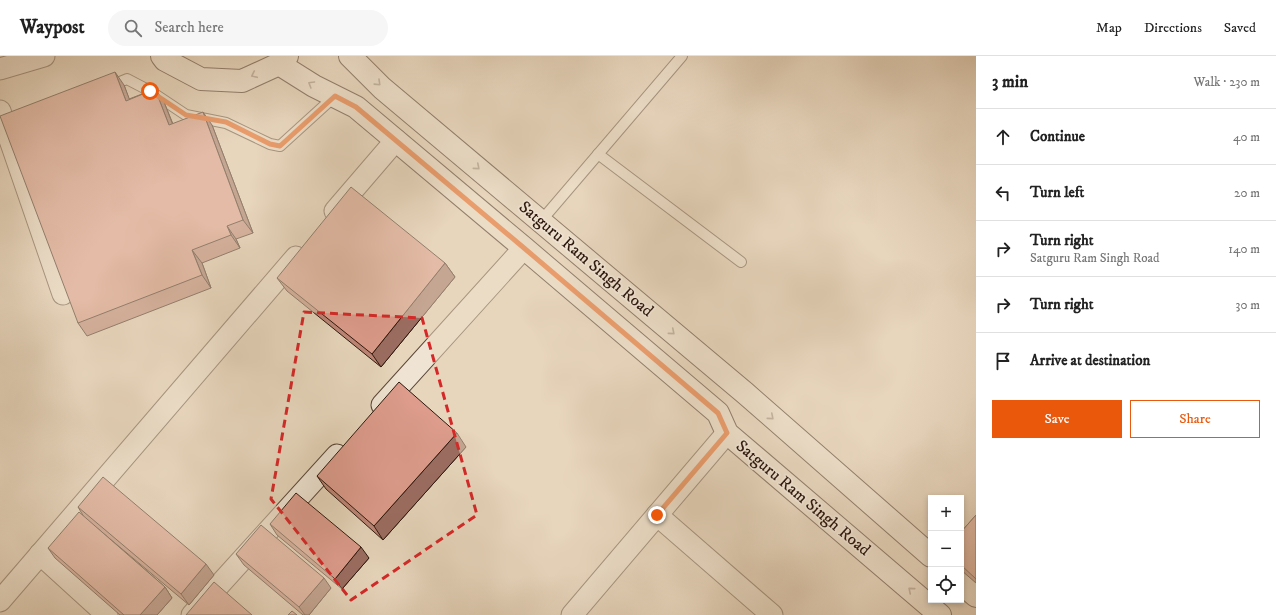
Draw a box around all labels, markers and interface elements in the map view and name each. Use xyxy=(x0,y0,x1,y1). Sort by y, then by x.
search box xyxy=(108,10,388,46)
text: Waypost xyxy=(20,16,84,39)
icon: search xyxy=(122,17,144,39)
text: Search here xyxy=(154,18,224,37)
text: Map xyxy=(1096,19,1122,37)
text: Directions xyxy=(1144,19,1202,37)
text: Saved xyxy=(1224,19,1256,37)
one-way arrow xyxy=(251,70,258,78)
text: 3 min xyxy=(992,71,1028,93)
text: Walk · 230 m xyxy=(1194,74,1260,90)
one-way arrow xyxy=(373,78,381,86)
one-way arrow xyxy=(308,81,315,88)
route start xyxy=(141,82,159,100)
icon: ahead xyxy=(992,126,1014,148)
text: Continue xyxy=(1030,127,1085,146)
text: 40 m xyxy=(1233,129,1260,145)
one-way arrow xyxy=(472,163,479,170)
icon: left xyxy=(992,182,1014,204)
text: Turn left xyxy=(1030,183,1084,202)
text: 20 m xyxy=(1234,185,1260,201)
street label: Satguru Ram Singh Road xyxy=(514,196,658,322)
text: Turn right xyxy=(1030,231,1093,250)
icon: right xyxy=(992,238,1014,260)
text: 140 m xyxy=(1228,241,1260,257)
text: Satguru Ram Singh Road xyxy=(1030,250,1160,266)
icon: right xyxy=(992,294,1014,316)
text: Turn right xyxy=(1030,295,1093,314)
text: 30 m xyxy=(1236,297,1260,313)
one-way arrow xyxy=(668,328,675,335)
icon: arrive xyxy=(992,350,1014,372)
text: Arrive at destination xyxy=(1030,351,1150,370)
button: Save xyxy=(992,400,1122,438)
button: Share xyxy=(1130,400,1260,438)
one-way arrow xyxy=(767,412,774,419)
street label: Satguru Ram Singh Road xyxy=(731,435,875,561)
map controls xyxy=(928,495,964,603)
button: + xyxy=(928,495,964,531)
route end xyxy=(648,506,666,524)
button: − xyxy=(928,531,964,567)
button: locate xyxy=(928,567,964,603)
one-way arrow xyxy=(908,587,915,594)

